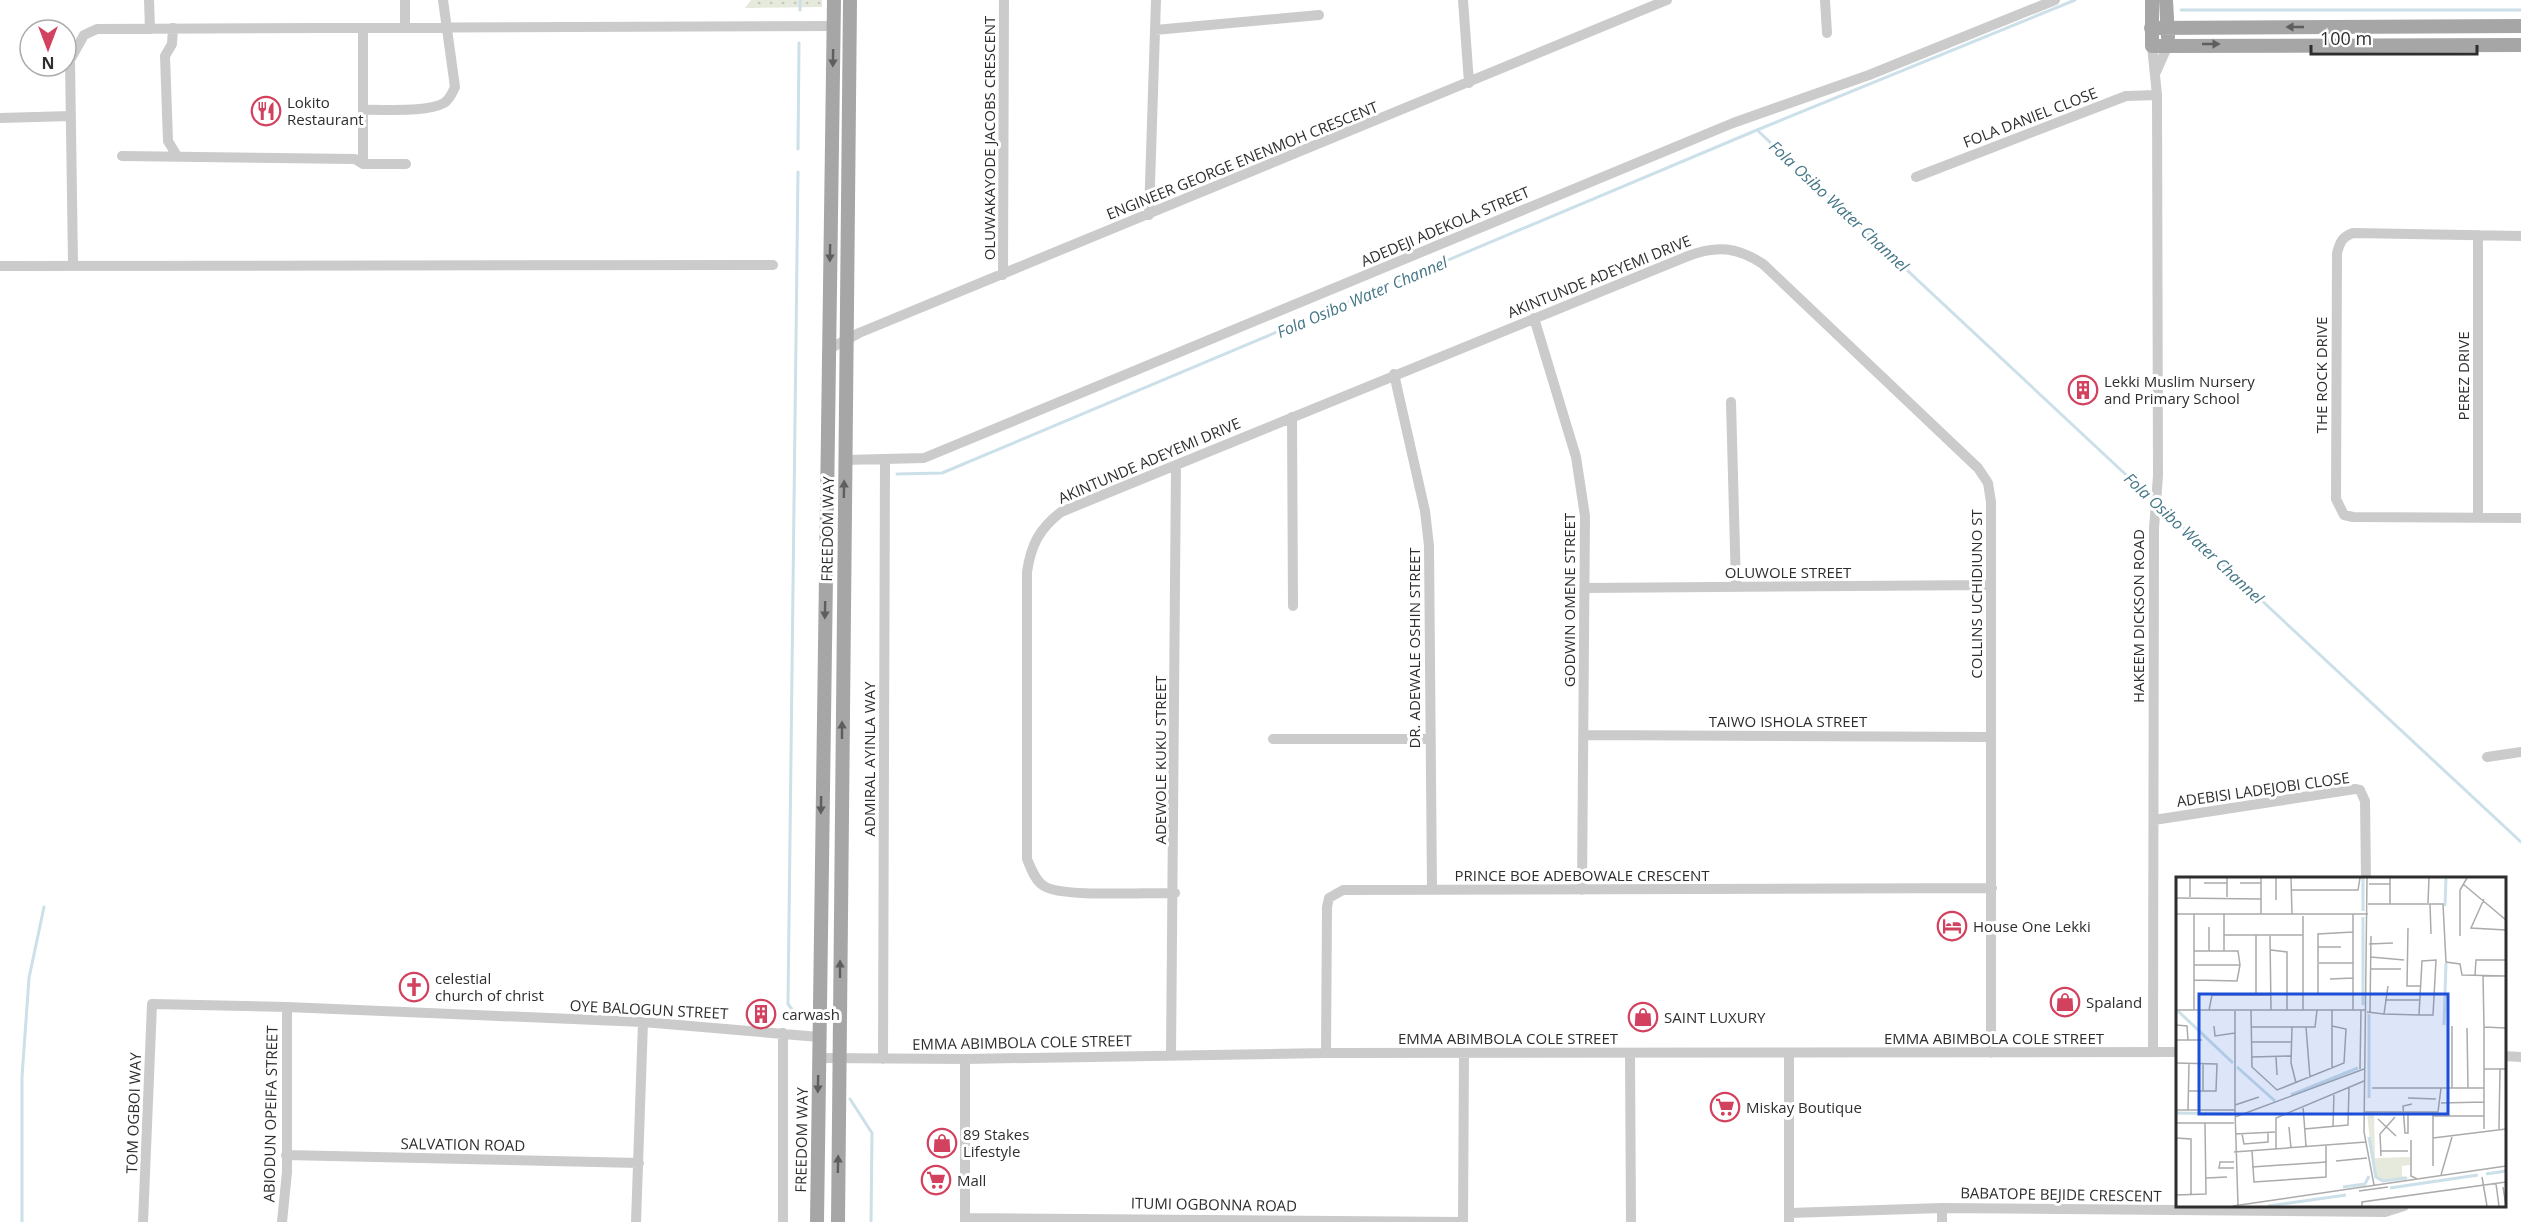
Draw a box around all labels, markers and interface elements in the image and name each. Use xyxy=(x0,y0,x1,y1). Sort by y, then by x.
street label: OLUWAKAYODE JACOBS CRESCENT xyxy=(979,15,999,260)
north arrow xyxy=(18,18,78,78)
scale bar xyxy=(2311,18,2478,56)
one-way arrow xyxy=(2285,23,2304,32)
text: 100 m xyxy=(2320,26,2372,50)
one-way arrow xyxy=(2201,39,2220,49)
one-way arrow xyxy=(829,49,838,68)
text: N xyxy=(41,52,55,74)
street label: FOLA DANIEL CLOSE xyxy=(1960,82,2100,152)
place label: Lokito Restaurant xyxy=(287,92,364,129)
restaurant icon: Lokito Restaurant xyxy=(250,95,282,127)
street label: ENGINEER GEORGE ENENMOH CRESCENT xyxy=(1103,96,1381,224)
water label: Fola Osibo Water Channel xyxy=(1764,135,1914,277)
street label: ADEDEJI ADEKOLA STREET xyxy=(1358,181,1533,271)
street label: AKINTUNDE ADEYEMI DRIVE xyxy=(1504,230,1694,322)
one-way arrow xyxy=(826,244,835,263)
water label: Fola Osibo Water Channel xyxy=(1273,251,1452,343)
street label: THE ROCK DRIVE xyxy=(2311,317,2331,433)
street label: PEREZ DRIVE xyxy=(2453,331,2473,421)
place label: Lekki Muslim Nursery and Primary School xyxy=(2104,371,2255,408)
building icon: Lekki Muslim Nursery and Primary School xyxy=(2067,374,2099,406)
street label: AKINTUNDE ADEYEMI DRIVE xyxy=(1055,412,1243,508)
water label: Fola Osibo Water Channel xyxy=(2119,467,2269,609)
street label: FREEDOM WAY xyxy=(816,476,838,582)
one-way arrow xyxy=(839,480,849,499)
street label: COLLINS UCHIDIUNO ST xyxy=(1966,509,1986,679)
street label: GODWIN OMENE STREET xyxy=(1559,512,1579,687)
street label: HAKEEM DICKSON ROAD xyxy=(2128,529,2148,703)
street label: DR. ADEWALE OSHIN STREET xyxy=(1404,547,1424,749)
street label: OLUWOLE STREET xyxy=(1725,562,1852,582)
one-way arrow xyxy=(820,601,830,620)
street label: ADEWOLE KUKU STREET xyxy=(1150,675,1170,845)
street label: ADMIRAL AYINLA WAY xyxy=(859,681,879,836)
street label: TAIWO ISHOLA STREET xyxy=(1709,711,1868,731)
one-way arrow xyxy=(837,721,847,740)
street label: ADEBISI LADEJOBI CLOSE xyxy=(2175,767,2351,811)
one-way arrow xyxy=(816,795,826,814)
street label: PRINCE BOE ADEBOWALE CRESCENT xyxy=(1454,865,1710,885)
inset map xyxy=(2176,877,2506,1207)
hotel icon: House One Lekki xyxy=(1936,910,1968,942)
place label: House One Lekki xyxy=(1973,916,2091,936)
one-way arrow xyxy=(835,959,845,978)
place label: celestial church of christ xyxy=(435,968,544,1005)
church icon: celestial church of christ xyxy=(398,971,430,1003)
shop icon: Spaland xyxy=(2049,986,2081,1018)
place label: Spaland xyxy=(2086,992,2142,1012)
street label: OYE BALOGUN STREET xyxy=(569,995,729,1023)
building icon: carwash xyxy=(745,998,777,1030)
shop icon: SAINT LUXURY xyxy=(1627,1001,1659,1033)
place label: carwash xyxy=(782,1004,840,1024)
place label: SAINT LUXURY xyxy=(1664,1007,1766,1027)
street label: ABIODUN OPEIFA STREET xyxy=(258,1025,282,1203)
street label: EMMA ABIMBOLA COLE STREET xyxy=(1398,1028,1619,1048)
street label: EMMA ABIMBOLA COLE STREET xyxy=(1884,1028,2105,1048)
street label: EMMA ABIMBOLA COLE STREET xyxy=(912,1030,1133,1054)
street label: TOM OGBOI WAY xyxy=(121,1052,145,1174)
one-way arrow xyxy=(813,1074,823,1093)
street label: FREEDOM WAY xyxy=(790,1087,812,1193)
supermarket icon: Miskay Boutique xyxy=(1709,1091,1741,1123)
place label: Miskay Boutique xyxy=(1746,1097,1862,1117)
place label: 89 Stakes Lifestyle xyxy=(963,1124,1029,1161)
shop icon: 89 Stakes Lifestyle xyxy=(926,1127,958,1159)
street label: SALVATION ROAD xyxy=(401,1133,525,1155)
one-way arrow xyxy=(833,1154,843,1173)
supermarket icon: Mall xyxy=(920,1164,952,1196)
place label: Mall xyxy=(957,1170,986,1190)
street label: BABATOPE BEJIDE CRESCENT xyxy=(1960,1182,2163,1206)
street label: ITUMI OGBONNA ROAD xyxy=(1131,1193,1297,1215)

